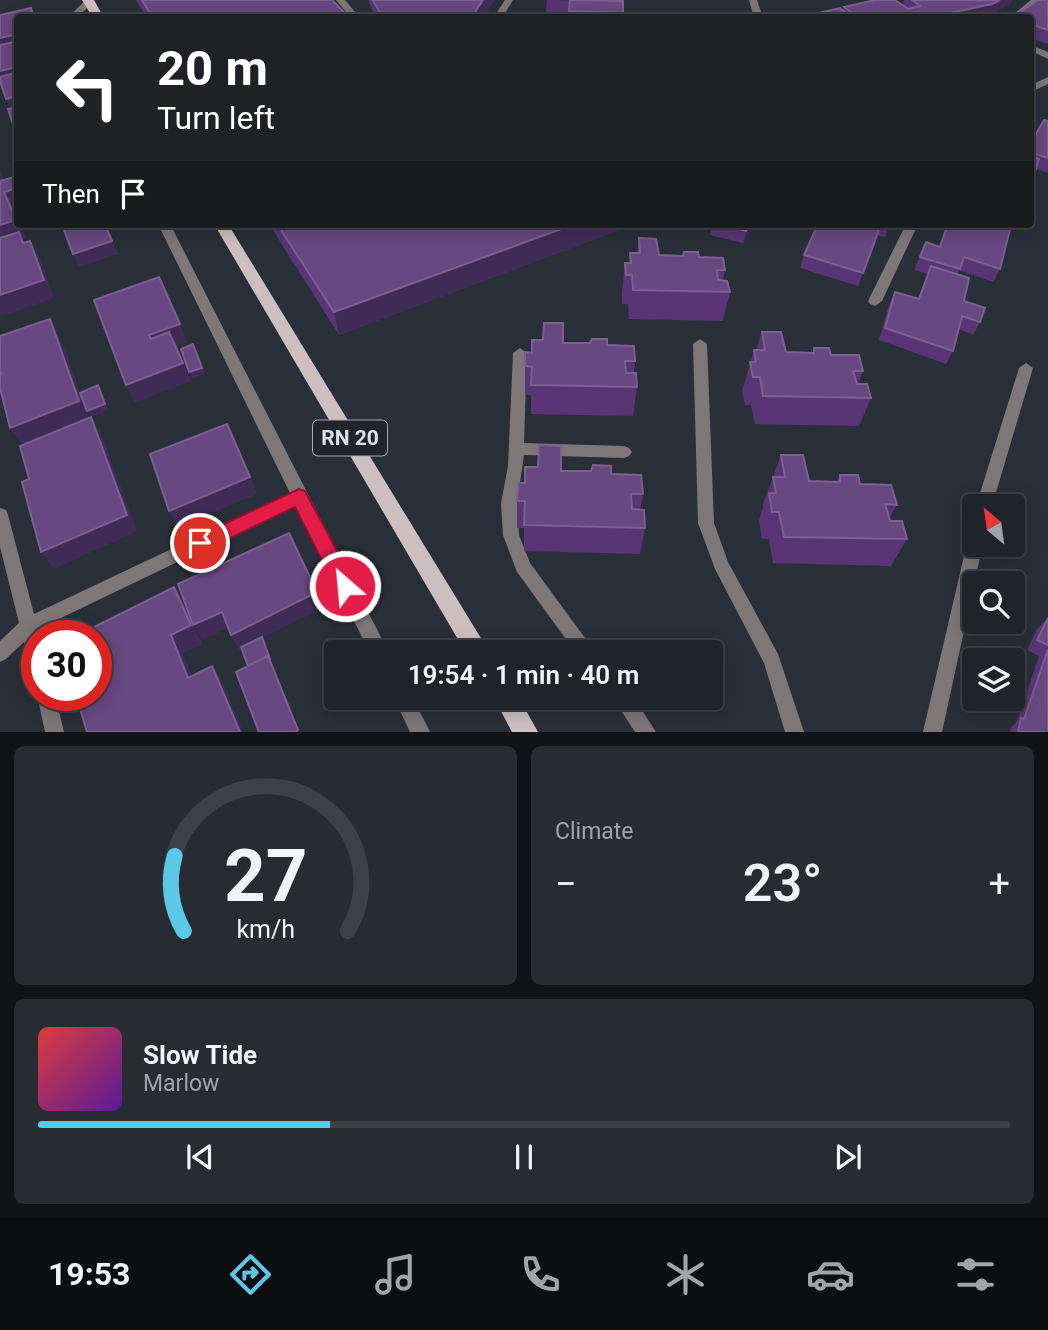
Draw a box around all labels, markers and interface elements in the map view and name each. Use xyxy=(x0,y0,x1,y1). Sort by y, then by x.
text: 20 m xyxy=(157,40,268,97)
icon: left xyxy=(42,42,133,133)
text: Turn left xyxy=(157,99,275,137)
icon: arrive xyxy=(114,175,152,213)
text: Then xyxy=(42,179,100,209)
road number: RN 20 xyxy=(313,420,387,456)
north arrow xyxy=(962,494,1026,556)
map controls xyxy=(962,494,1025,711)
pin xyxy=(170,513,230,573)
icon: arrive xyxy=(181,524,219,562)
position arrow xyxy=(308,549,382,623)
button: search xyxy=(962,571,1025,634)
speed limit sign: 30 xyxy=(21,620,112,711)
button: layers xyxy=(962,648,1025,711)
text: 19:54 · 1 min · 40 m xyxy=(408,660,639,690)
text: Climate xyxy=(555,818,634,845)
text: 27 xyxy=(224,834,307,920)
text: 23° xyxy=(743,853,822,914)
text: − xyxy=(555,862,577,906)
text: + xyxy=(988,862,1010,906)
text: km/h xyxy=(236,915,295,944)
text: Slow Tide xyxy=(143,1040,257,1070)
text: Marlow xyxy=(143,1070,219,1097)
icon: previous xyxy=(181,1138,219,1176)
icon: pause xyxy=(505,1138,543,1176)
icon: next xyxy=(829,1138,867,1176)
icon: directions xyxy=(226,1250,275,1299)
icon: music xyxy=(371,1250,420,1299)
icon: phone xyxy=(516,1250,565,1299)
icon: climate xyxy=(661,1250,710,1299)
icon: car xyxy=(806,1250,855,1299)
icon: filters xyxy=(951,1250,1000,1299)
text: 19:53 xyxy=(48,1255,130,1293)

